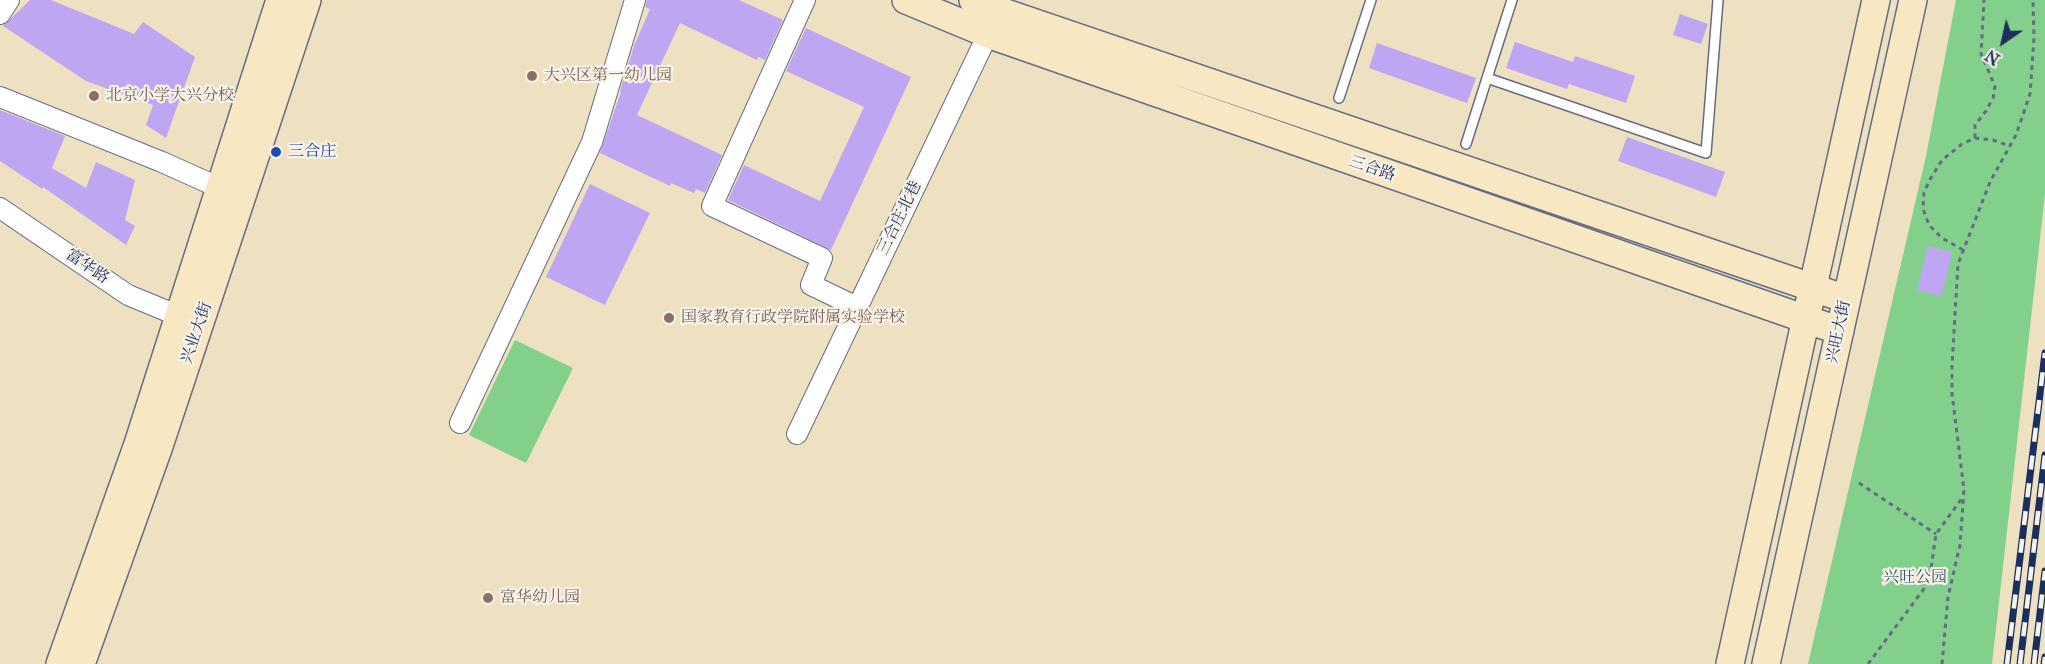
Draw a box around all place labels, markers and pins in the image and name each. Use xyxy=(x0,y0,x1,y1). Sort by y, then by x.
place label: 大兴区第一幼儿园 xyxy=(544,66,672,86)
marker: 大兴区第一幼儿园 xyxy=(525,69,539,83)
place label: 北京小学大兴分校 xyxy=(106,86,234,106)
marker: 北京小学大兴分校 xyxy=(87,89,101,103)
place label: 三合庄 xyxy=(288,142,336,162)
marker: 三合庄 xyxy=(269,145,283,159)
place label: 国家教育行政学院附属实验学校 xyxy=(681,308,905,328)
marker: 国家教育行政学院附属实验学校 xyxy=(662,311,676,325)
place label: 富华幼儿园 xyxy=(500,588,580,608)
marker: 富华幼儿园 xyxy=(481,591,495,605)

